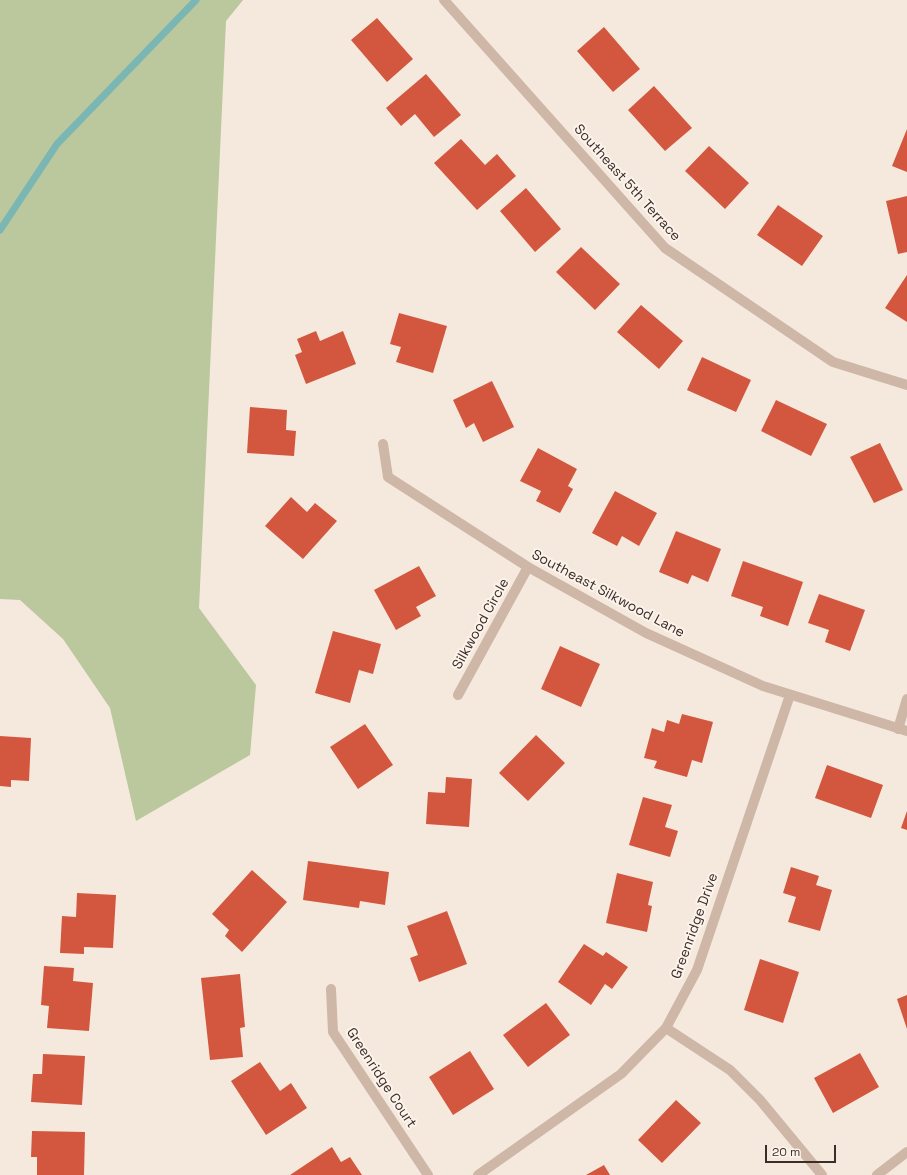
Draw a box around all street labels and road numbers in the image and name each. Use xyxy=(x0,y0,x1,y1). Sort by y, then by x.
street label: Southeast 5th Terrace xyxy=(570,121,684,245)
street label: Southeast Silkwood Lane xyxy=(529,546,687,642)
street label: Silkwood Circle xyxy=(449,576,513,672)
street label: Greenridge Drive xyxy=(668,871,722,981)
street label: Greenridge Court xyxy=(342,1025,420,1131)

